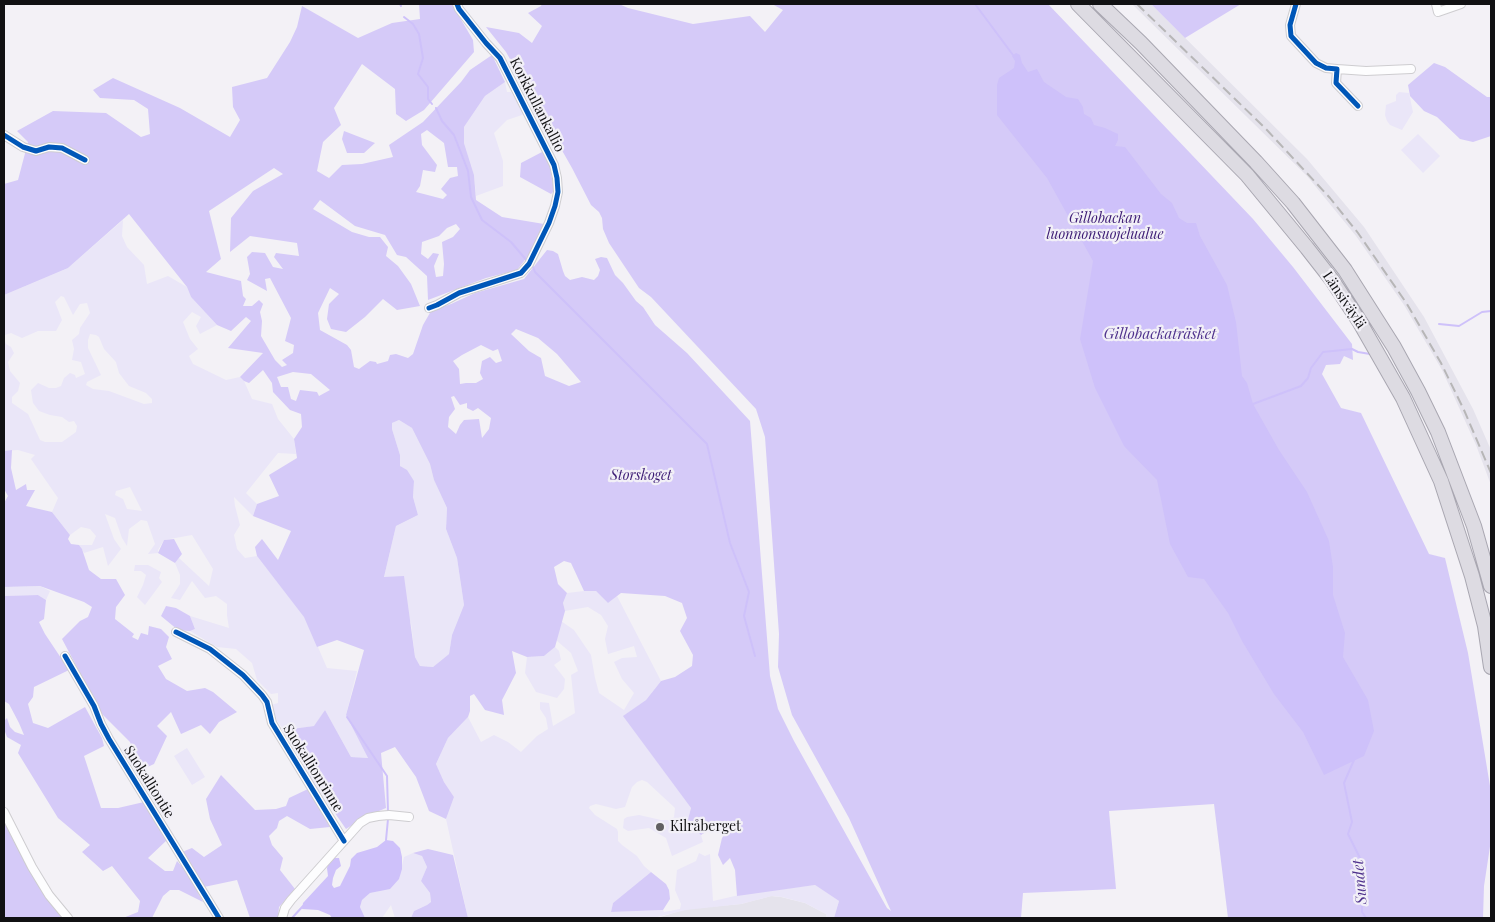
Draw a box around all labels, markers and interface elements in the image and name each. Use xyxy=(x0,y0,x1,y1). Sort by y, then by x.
street label: Korkkullankallio xyxy=(506,55,568,155)
park label: Gillobackan luonnonsuojelualue xyxy=(1047,211,1163,243)
street label: Länsiväylä xyxy=(1319,268,1369,332)
water label: Gillobackaträsket xyxy=(1104,325,1216,343)
park label: Storskoget xyxy=(610,468,672,484)
street label: Suokallionrinne xyxy=(279,721,347,815)
street label: Suokalliontie xyxy=(120,743,178,821)
place label: Kilråberget xyxy=(670,819,741,835)
marker: Kilråberget xyxy=(654,821,666,833)
water label: Sundet xyxy=(1349,859,1371,905)

